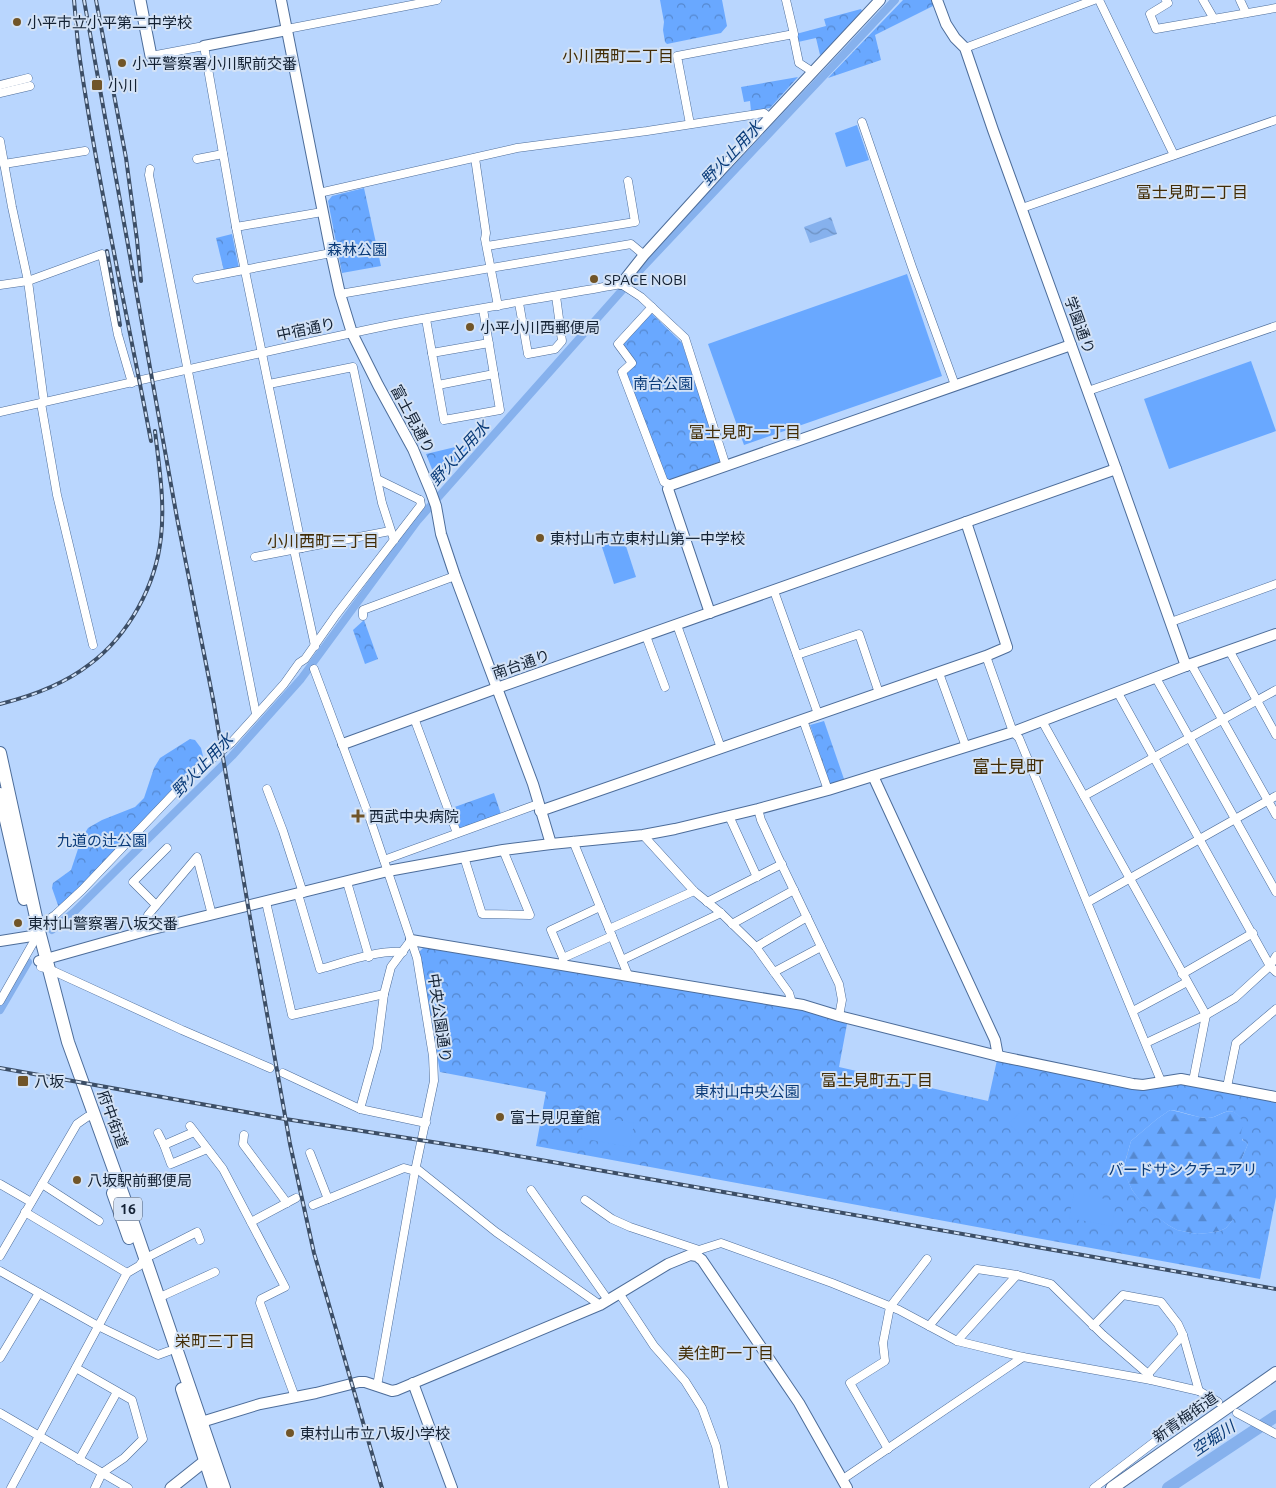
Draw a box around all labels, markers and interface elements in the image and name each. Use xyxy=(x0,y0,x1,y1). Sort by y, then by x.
place label: 小平市立小平第二中学校 xyxy=(27,14,192,31)
marker: 小平市立小平第二中学校 xyxy=(11,16,23,28)
district label: 小川西町二丁目 xyxy=(562,47,674,65)
place label: 小平警察署小川駅前交番 xyxy=(132,55,297,72)
marker: 小平警察署小川駅前交番 xyxy=(116,57,128,69)
place label: 小川 xyxy=(108,77,138,94)
marker: 小川 xyxy=(90,78,104,92)
water label: 野火止用水 xyxy=(697,116,766,188)
district label: 富士見町二丁目 xyxy=(1136,183,1248,201)
park label: 森林公園 xyxy=(327,241,387,258)
place label: SPACE NOBI xyxy=(604,271,687,288)
marker: SPACE NOBI xyxy=(588,273,600,285)
street label: 学園通り xyxy=(1062,294,1098,356)
street label: 中宿通り xyxy=(275,314,337,344)
place label: 小平小川西郵便局 xyxy=(480,319,600,336)
marker: 小平小川西郵便局 xyxy=(464,321,476,333)
park label: 南台公園 xyxy=(633,375,693,392)
street label: 富士見通り xyxy=(388,382,438,456)
water label: 野火止用水 xyxy=(426,416,494,489)
district label: 富士見町一丁目 xyxy=(689,423,801,441)
place label: 東村山市立東村山第一中学校 xyxy=(550,530,745,547)
district label: 小川西町三丁目 xyxy=(267,532,379,550)
marker: 東村山市立東村山第一中学校 xyxy=(534,532,546,544)
street label: 南台通り xyxy=(490,646,552,682)
water label: 野火止用水 xyxy=(168,729,238,800)
district label: 富士見町 xyxy=(972,756,1044,776)
place label: 西武中央病院 xyxy=(369,808,459,825)
marker: 西武中央病院 xyxy=(351,809,365,823)
park label: 九道の辻公園 xyxy=(57,832,147,849)
place label: 東村山警察署八坂交番 xyxy=(28,915,178,932)
marker: 東村山警察署八坂交番 xyxy=(12,917,24,929)
street label: 中央公園通り xyxy=(425,972,455,1064)
district label: 富士見町五丁目 xyxy=(821,1071,933,1089)
place label: 八坂 xyxy=(34,1073,64,1090)
marker: 八坂 xyxy=(16,1074,30,1088)
park label: 東村山中央公園 xyxy=(694,1083,800,1100)
street label: 府中街道 xyxy=(95,1088,131,1150)
place label: 富士見児童館 xyxy=(510,1109,600,1126)
marker: 富士見児童館 xyxy=(494,1111,506,1123)
park label: バードサンクチュアリ xyxy=(1108,1161,1258,1178)
place label: 八坂駅前郵便局 xyxy=(87,1172,192,1189)
marker: 八坂駅前郵便局 xyxy=(71,1174,83,1186)
road number: 16 xyxy=(114,1198,142,1220)
district label: 栄町三丁目 xyxy=(175,1332,255,1350)
district label: 美住町一丁目 xyxy=(678,1344,774,1362)
street label: 新青梅街道 xyxy=(1149,1389,1221,1445)
water label: 空堀川 xyxy=(1188,1416,1240,1459)
place label: 東村山市立八坂小学校 xyxy=(300,1425,450,1442)
marker: 東村山市立八坂小学校 xyxy=(284,1427,296,1439)

